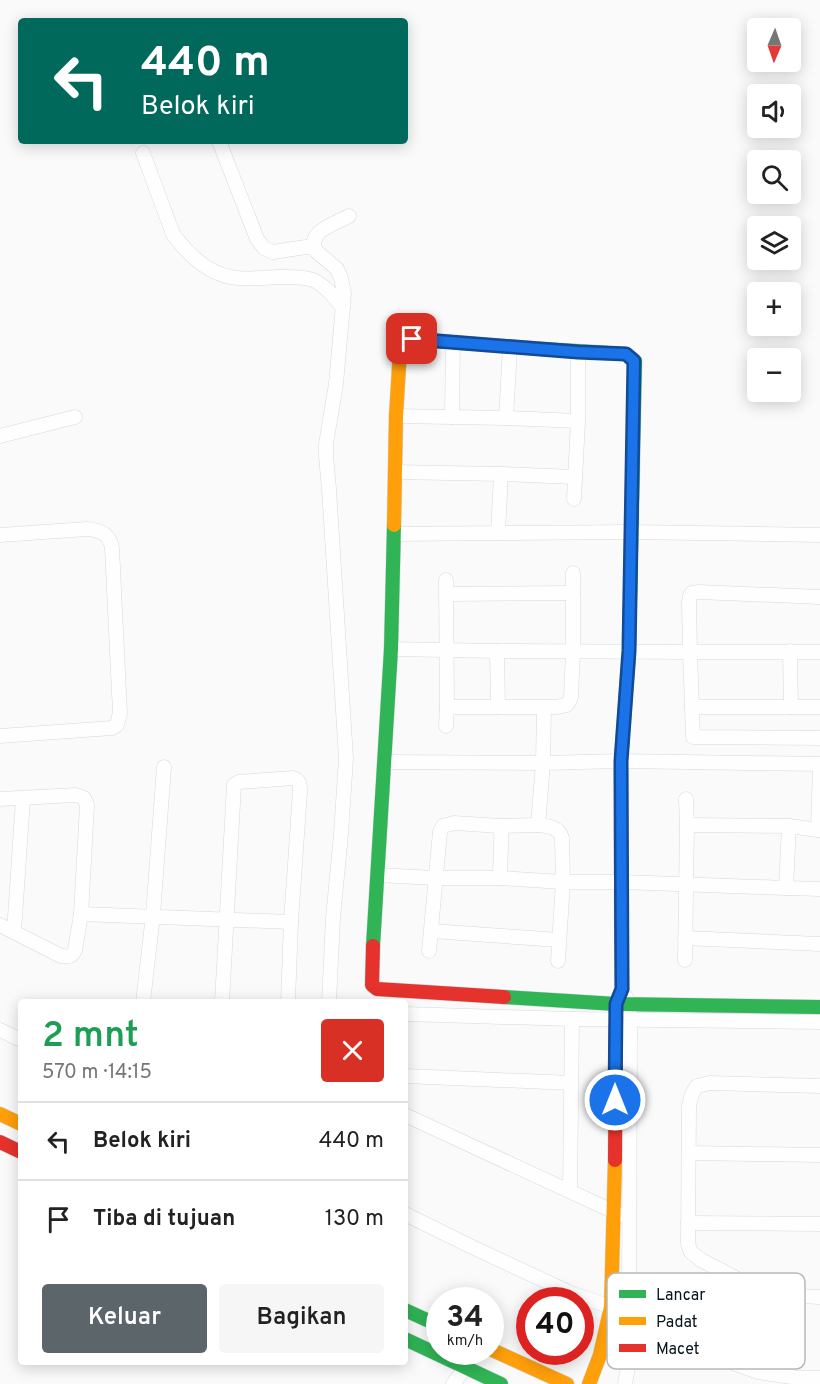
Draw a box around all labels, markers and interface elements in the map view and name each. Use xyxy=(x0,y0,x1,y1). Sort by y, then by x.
north arrow xyxy=(747,18,801,72)
map controls xyxy=(747,18,801,402)
text: 440 m xyxy=(141,38,270,91)
icon: left xyxy=(42,42,120,120)
button: sound xyxy=(747,84,801,138)
text: Belok kiri xyxy=(141,90,255,124)
button: search xyxy=(747,150,801,204)
button: layers xyxy=(747,216,801,270)
button: + xyxy=(747,282,801,336)
pin xyxy=(386,313,437,364)
icon: arrive xyxy=(395,322,428,355)
button: − xyxy=(747,348,801,402)
text: 2 mnt xyxy=(42,1014,139,1060)
button: close xyxy=(321,1019,384,1082)
text: 570 m · 14:15 xyxy=(42,1060,152,1086)
position arrow xyxy=(583,1068,647,1132)
icon: left xyxy=(42,1125,75,1158)
text: Belok kiri xyxy=(93,1128,191,1155)
text: 440 m xyxy=(319,1128,384,1155)
icon: arrive xyxy=(42,1203,75,1236)
text: Tiba di tujuan xyxy=(93,1206,235,1233)
text: 130 m xyxy=(325,1206,384,1233)
legend xyxy=(607,1273,805,1369)
button: Keluar xyxy=(42,1284,207,1353)
button: Bagikan xyxy=(219,1284,384,1353)
text: Lancar xyxy=(656,1286,706,1306)
speed limit sign: 40 xyxy=(516,1287,594,1365)
text: 34 xyxy=(446,1300,484,1337)
text: Padat xyxy=(656,1313,698,1333)
text: km/h xyxy=(447,1332,483,1351)
text: Macet xyxy=(656,1340,700,1360)

